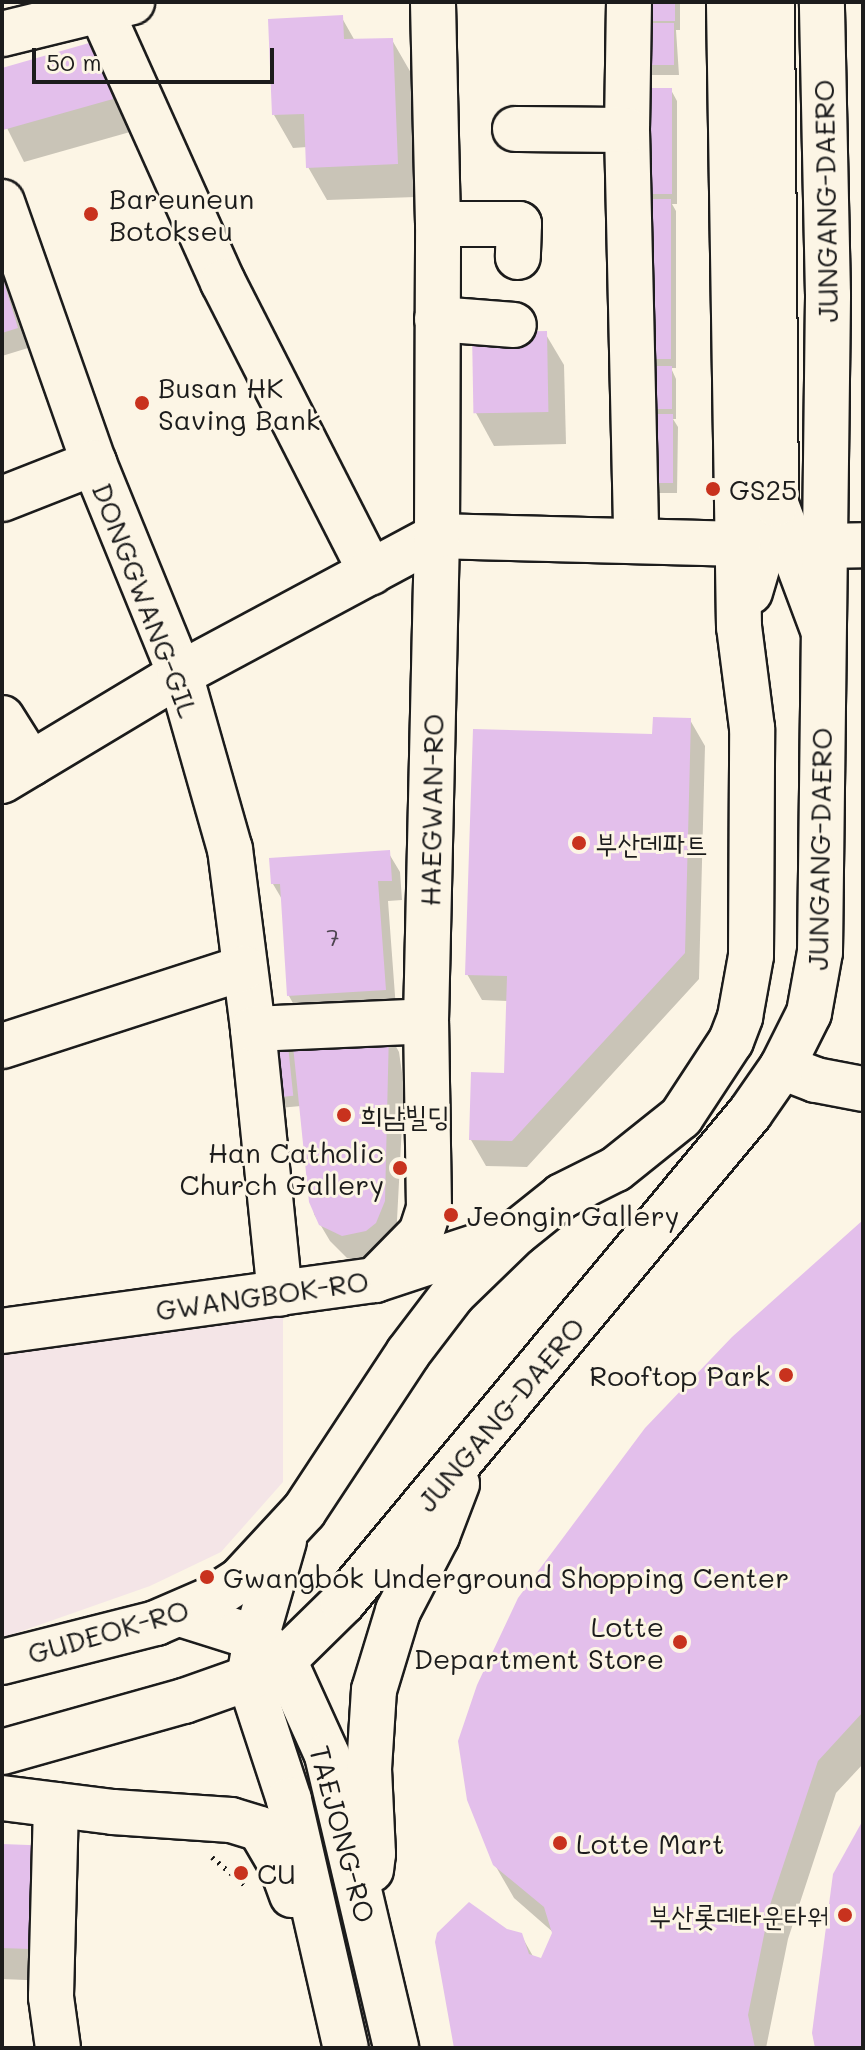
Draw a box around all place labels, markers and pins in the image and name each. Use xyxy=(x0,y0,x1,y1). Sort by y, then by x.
place label: Bareuneun Botokseu xyxy=(109,181,254,247)
marker: Bareuneun Botokseu xyxy=(80,203,102,225)
place label: Busan HK Saving Bank xyxy=(158,370,321,436)
marker: Busan HK Saving Bank xyxy=(133,394,151,412)
place label: GS25 xyxy=(729,472,797,506)
marker: GS25 xyxy=(704,480,722,498)
place label: 부산데파트 xyxy=(595,826,708,860)
marker: 부산데파트 xyxy=(570,834,588,852)
place label: 희남빌딩 xyxy=(360,1098,450,1132)
marker: 희남빌딩 xyxy=(335,1106,353,1124)
place label: Han Catholic Church Gallery xyxy=(179,1135,384,1201)
marker: Han Catholic Church Gallery xyxy=(391,1159,409,1177)
place label: Jeongin Gallery xyxy=(467,1198,679,1232)
marker: Jeongin Gallery xyxy=(442,1206,460,1224)
place label: Rooftop Park xyxy=(589,1358,770,1392)
marker: Rooftop Park xyxy=(777,1366,795,1384)
place label: Gwangbok Underground Shopping Center xyxy=(223,1560,789,1594)
marker: Gwangbok Underground Shopping Center xyxy=(198,1568,216,1586)
place label: Lotte Department Store xyxy=(414,1609,664,1675)
marker: Lotte Department Store xyxy=(671,1633,689,1651)
place label: Lotte Mart xyxy=(576,1826,724,1860)
marker: Lotte Mart xyxy=(551,1834,569,1852)
place label: CU xyxy=(257,1856,296,1890)
marker: CU xyxy=(232,1864,250,1882)
place label: 부산롯데타운타워 xyxy=(649,1898,829,1932)
marker: 부산롯데타운타워 xyxy=(836,1906,854,1924)

